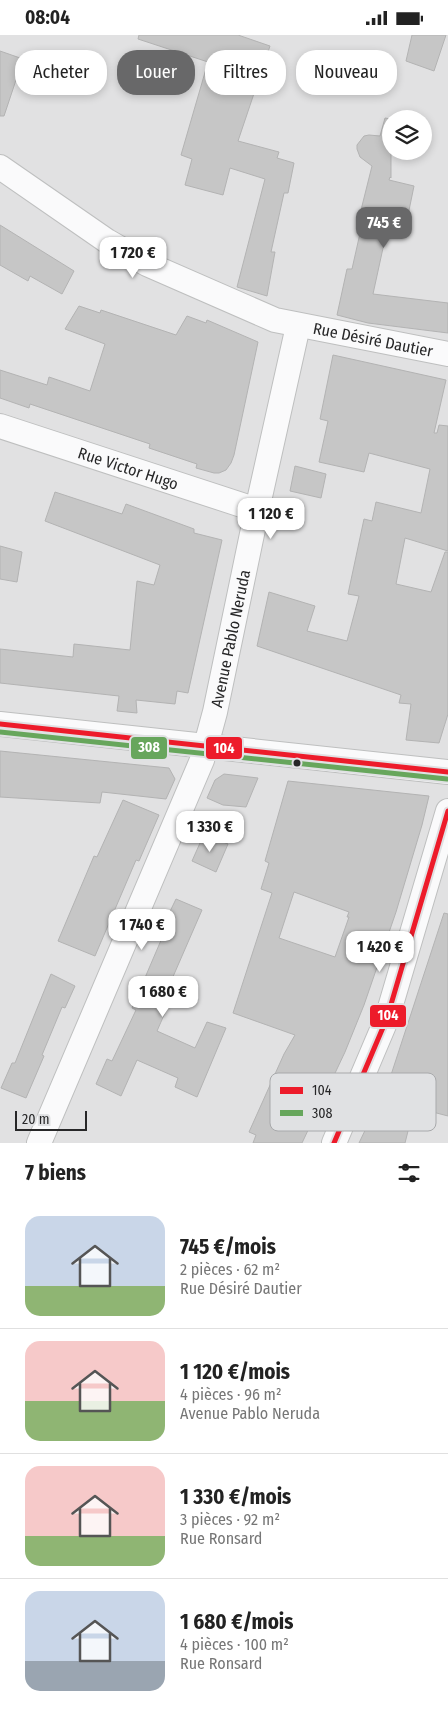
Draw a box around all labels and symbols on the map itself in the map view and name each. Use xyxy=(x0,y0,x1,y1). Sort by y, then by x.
pin: 745 € xyxy=(349,207,419,249)
pin: 1 720 € xyxy=(87,237,179,279)
street label: Rue Désiré Dautier xyxy=(312,318,435,360)
street label: Rue Victor Hugo xyxy=(76,443,181,493)
pin: 1 120 € xyxy=(225,497,317,540)
street label: Avenue Pablo Neruda xyxy=(207,568,254,709)
line badge: 308 xyxy=(130,736,168,760)
line badge: 104 xyxy=(205,736,243,760)
text: 308 xyxy=(137,739,160,756)
text: 104 xyxy=(214,740,234,757)
unlabelled marker xyxy=(292,758,302,768)
pin: 1 330 € xyxy=(164,811,256,853)
pin: 1 740 € xyxy=(96,909,188,951)
pin: 1 420 € xyxy=(334,931,426,973)
pin: 1 680 € xyxy=(117,975,209,1018)
line badge: 104 xyxy=(369,1004,407,1028)
text: 104 xyxy=(378,1007,398,1024)
legend xyxy=(270,1073,436,1131)
text: 104 xyxy=(312,1082,332,1099)
text: 308 xyxy=(312,1105,333,1122)
scale bar xyxy=(15,1108,88,1131)

